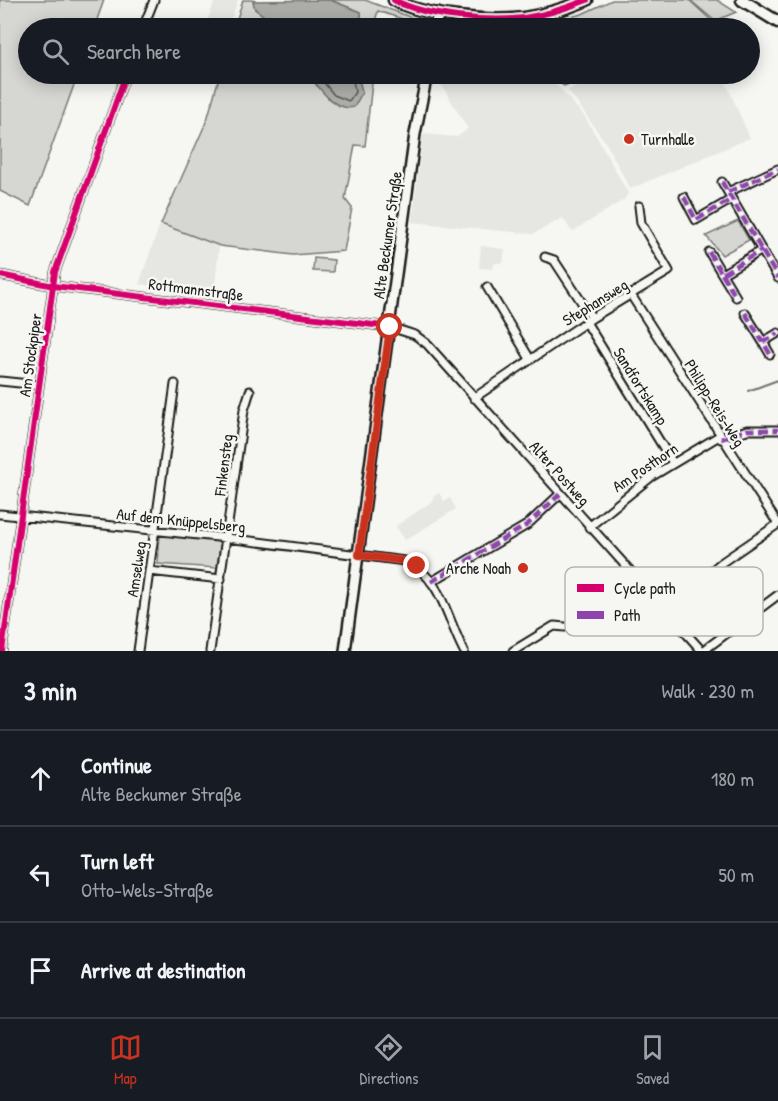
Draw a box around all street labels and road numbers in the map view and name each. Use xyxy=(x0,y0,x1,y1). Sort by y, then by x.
street label: Alte Beckumer Straße xyxy=(367,169,407,300)
street label: Rottmannstraße xyxy=(147,272,245,306)
street label: Stephansweg xyxy=(558,273,632,331)
street label: Am Stockpiper xyxy=(13,312,47,398)
street label: Sandfortskamp xyxy=(608,343,674,429)
street label: Philipp-Reis-Weg xyxy=(679,355,751,451)
street label: Finkensteg xyxy=(208,433,238,498)
street label: Alter Postweg xyxy=(525,436,595,510)
street label: Am Posthorn xyxy=(608,437,682,497)
street label: Auf dem Knüppelsberg xyxy=(115,502,247,538)
street label: Amselweg xyxy=(121,539,151,599)

